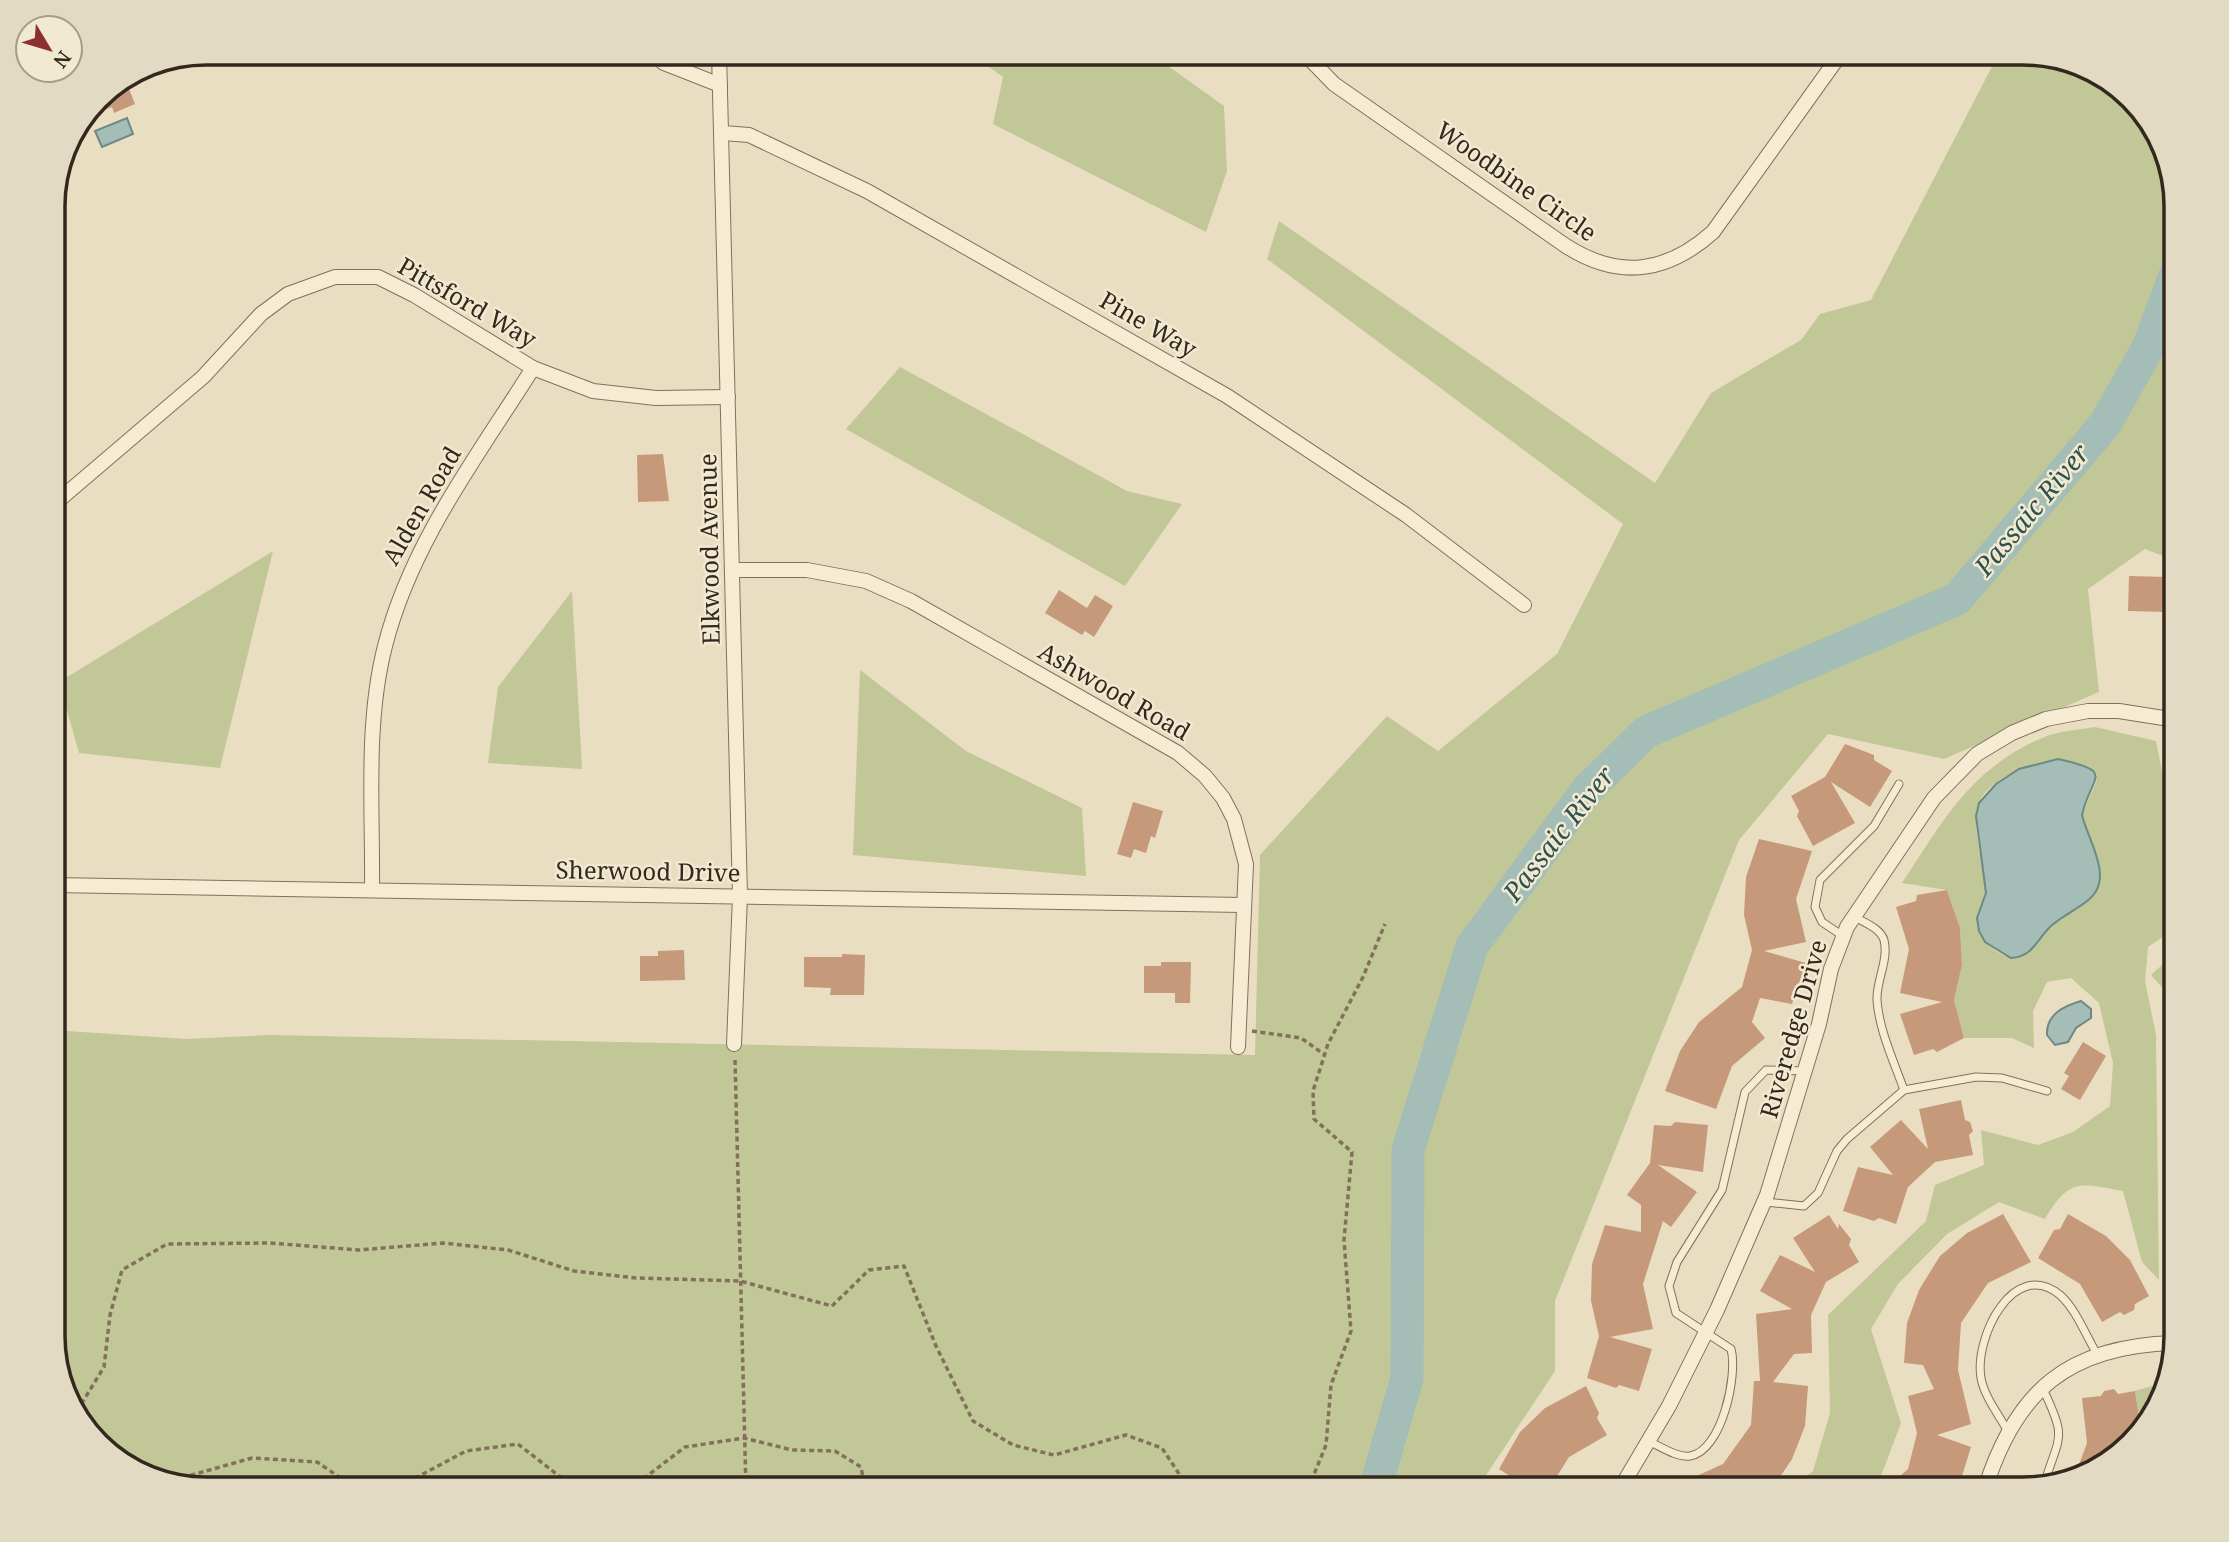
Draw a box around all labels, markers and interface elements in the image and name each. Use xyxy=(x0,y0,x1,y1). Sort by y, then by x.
north arrow xyxy=(14,14,84,84)
text: N xyxy=(48,46,77,73)
street label: Woodbine Circle xyxy=(1430,113,1604,248)
street label: Pittsford Way xyxy=(392,249,543,355)
street label: Pine Way xyxy=(1094,283,1204,365)
water label: Passaic River xyxy=(1965,435,2098,584)
street label: Alden Road xyxy=(374,440,468,570)
street label: Elkwood Avenue xyxy=(690,453,727,645)
street label: Ashwood Road xyxy=(1033,634,1197,748)
water label: Passaic River xyxy=(1494,758,1623,909)
street label: Sherwood Drive xyxy=(555,852,741,889)
street label: Riveredge Drive xyxy=(1751,936,1834,1122)

